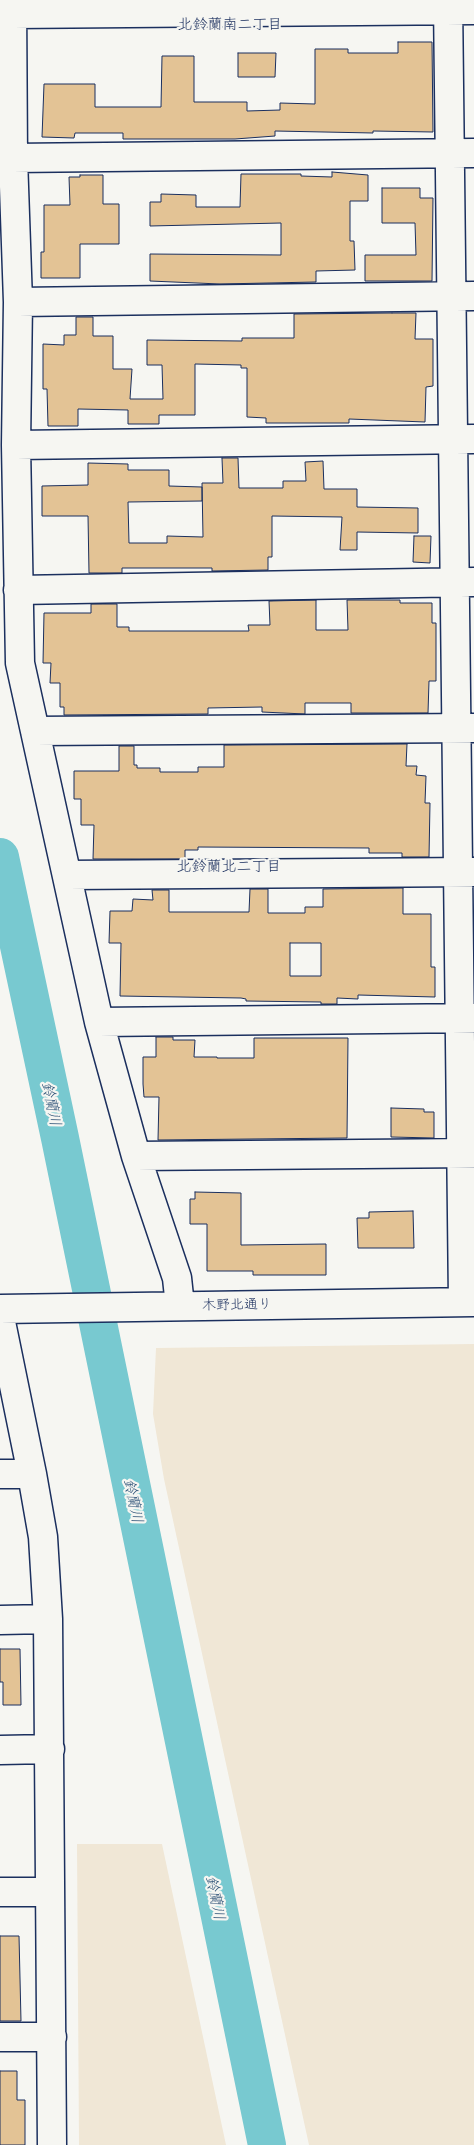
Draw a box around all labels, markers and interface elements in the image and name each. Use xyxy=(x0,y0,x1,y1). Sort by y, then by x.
district label: 北鈴蘭南二丁目 xyxy=(178,16,282,34)
district label: 北鈴蘭北二丁目 xyxy=(177,858,281,876)
water label: 鈴蘭川 xyxy=(38,1080,64,1128)
street label: 木野北通り xyxy=(202,1296,272,1314)
water label: 鈴蘭川 xyxy=(120,1477,146,1525)
water label: 鈴蘭川 xyxy=(202,1874,228,1922)

